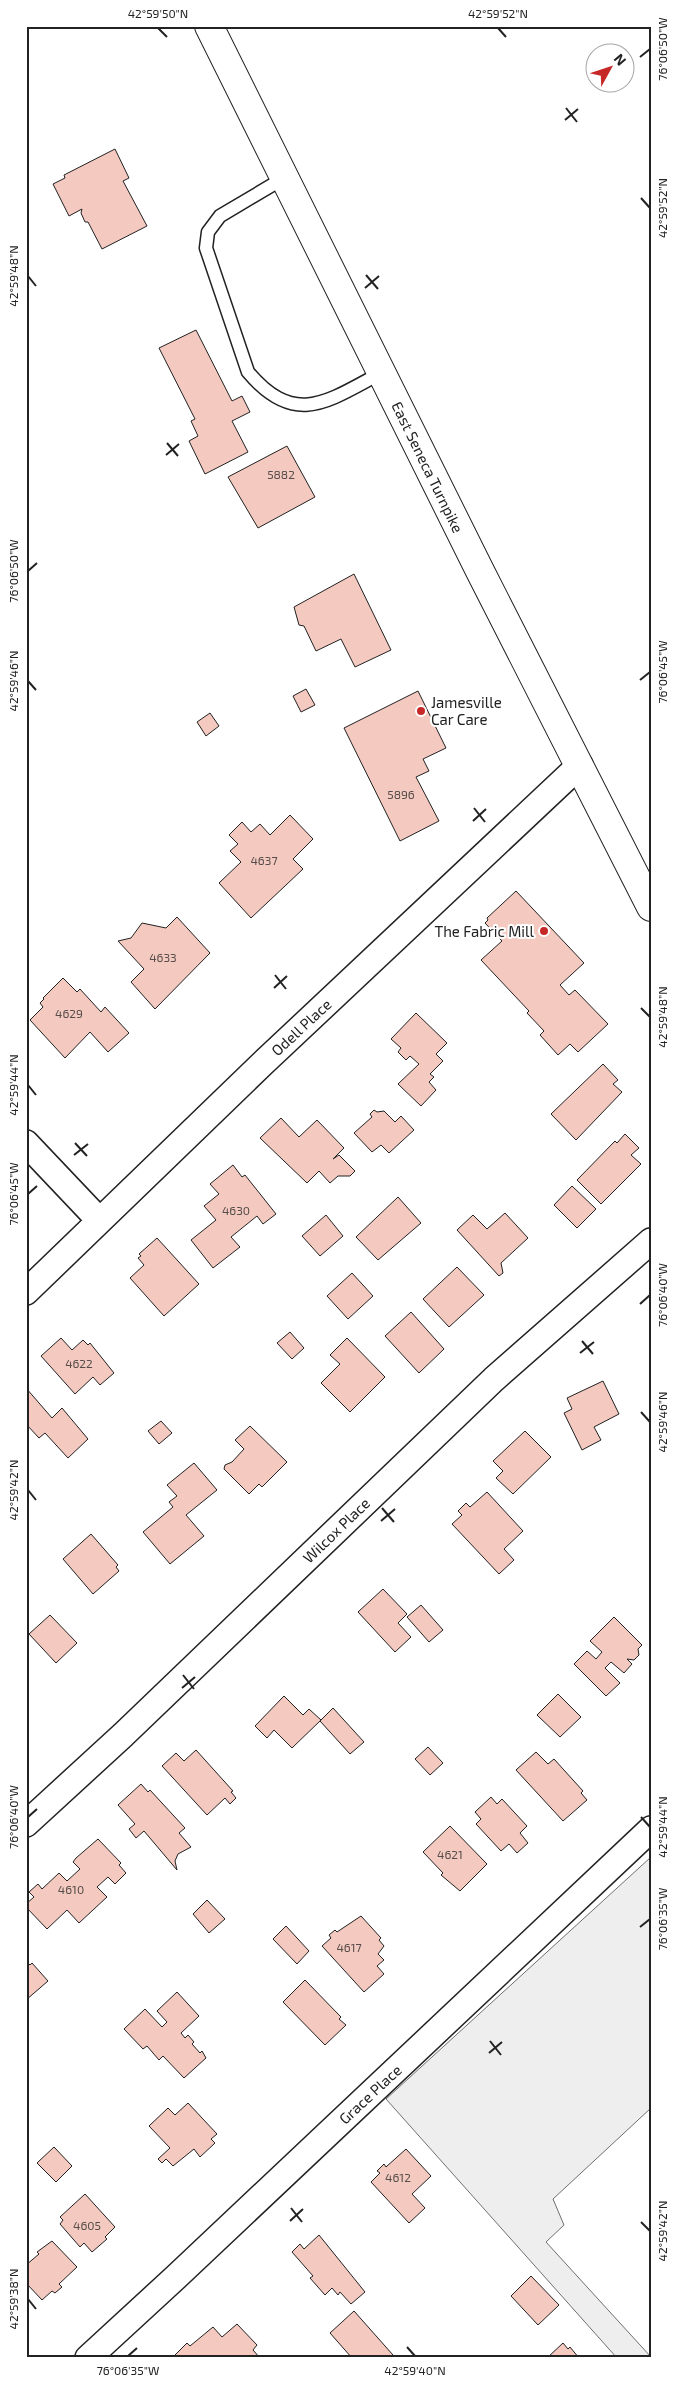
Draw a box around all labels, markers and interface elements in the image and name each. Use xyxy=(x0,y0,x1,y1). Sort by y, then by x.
text: 42°59'50"N xyxy=(128,6,188,20)
text: 42°59'52"N xyxy=(468,6,528,20)
text: 76°06'50"W xyxy=(655,17,669,81)
north arrow xyxy=(584,42,634,92)
text: N xyxy=(611,50,630,69)
text: 42°59'52"N xyxy=(655,178,669,238)
text: 42°59'48"N xyxy=(6,245,20,307)
street label: East Seneca Turnpike xyxy=(388,398,468,536)
house number: 5882 xyxy=(267,467,295,481)
text: 76°06'50"W xyxy=(6,539,20,603)
text: 76°06'45"W xyxy=(655,640,669,704)
text: 42°59'46"N xyxy=(6,651,20,712)
place label: Jamesville Car Care xyxy=(431,693,502,728)
marker: Jamesville Car Care xyxy=(415,705,427,717)
house number: 5896 xyxy=(387,787,415,801)
house number: 4637 xyxy=(250,853,278,867)
place label: The Fabric Mill xyxy=(434,922,535,940)
marker: The Fabric Mill xyxy=(538,925,550,937)
house number: 4633 xyxy=(149,950,177,964)
text: 42°59'48"N xyxy=(655,986,669,1048)
street label: Odell Place xyxy=(267,995,335,1059)
house number: 4629 xyxy=(55,1006,83,1020)
text: 42°59'44"N xyxy=(6,1054,20,1116)
text: 76°06'45"W xyxy=(6,1162,20,1226)
house number: 4630 xyxy=(222,1203,250,1217)
text: 76°06'40"W xyxy=(655,1263,669,1327)
house number: 4622 xyxy=(65,1356,93,1370)
text: 42°59'46"N xyxy=(655,1392,669,1453)
text: 42°59'42"N xyxy=(6,1460,20,1520)
street label: Wilcox Place xyxy=(299,1494,373,1566)
text: 76°06'40"W xyxy=(6,1785,20,1849)
text: 42°59'44"N xyxy=(655,1796,669,1858)
house number: 4621 xyxy=(437,1847,463,1861)
house number: 4610 xyxy=(58,1882,84,1896)
text: 76°06'35"W xyxy=(655,1888,669,1950)
house number: 4617 xyxy=(336,1940,362,1954)
street label: Grace Place xyxy=(335,2060,405,2128)
house number: 4612 xyxy=(385,2170,411,2184)
text: 42°59'42"N xyxy=(655,2201,669,2261)
house number: 4605 xyxy=(73,2218,101,2232)
text: 42°59'38"N xyxy=(6,2269,20,2329)
text: 76°06'35"W xyxy=(97,2363,159,2377)
text: 42°59'40"N xyxy=(384,2363,446,2377)

